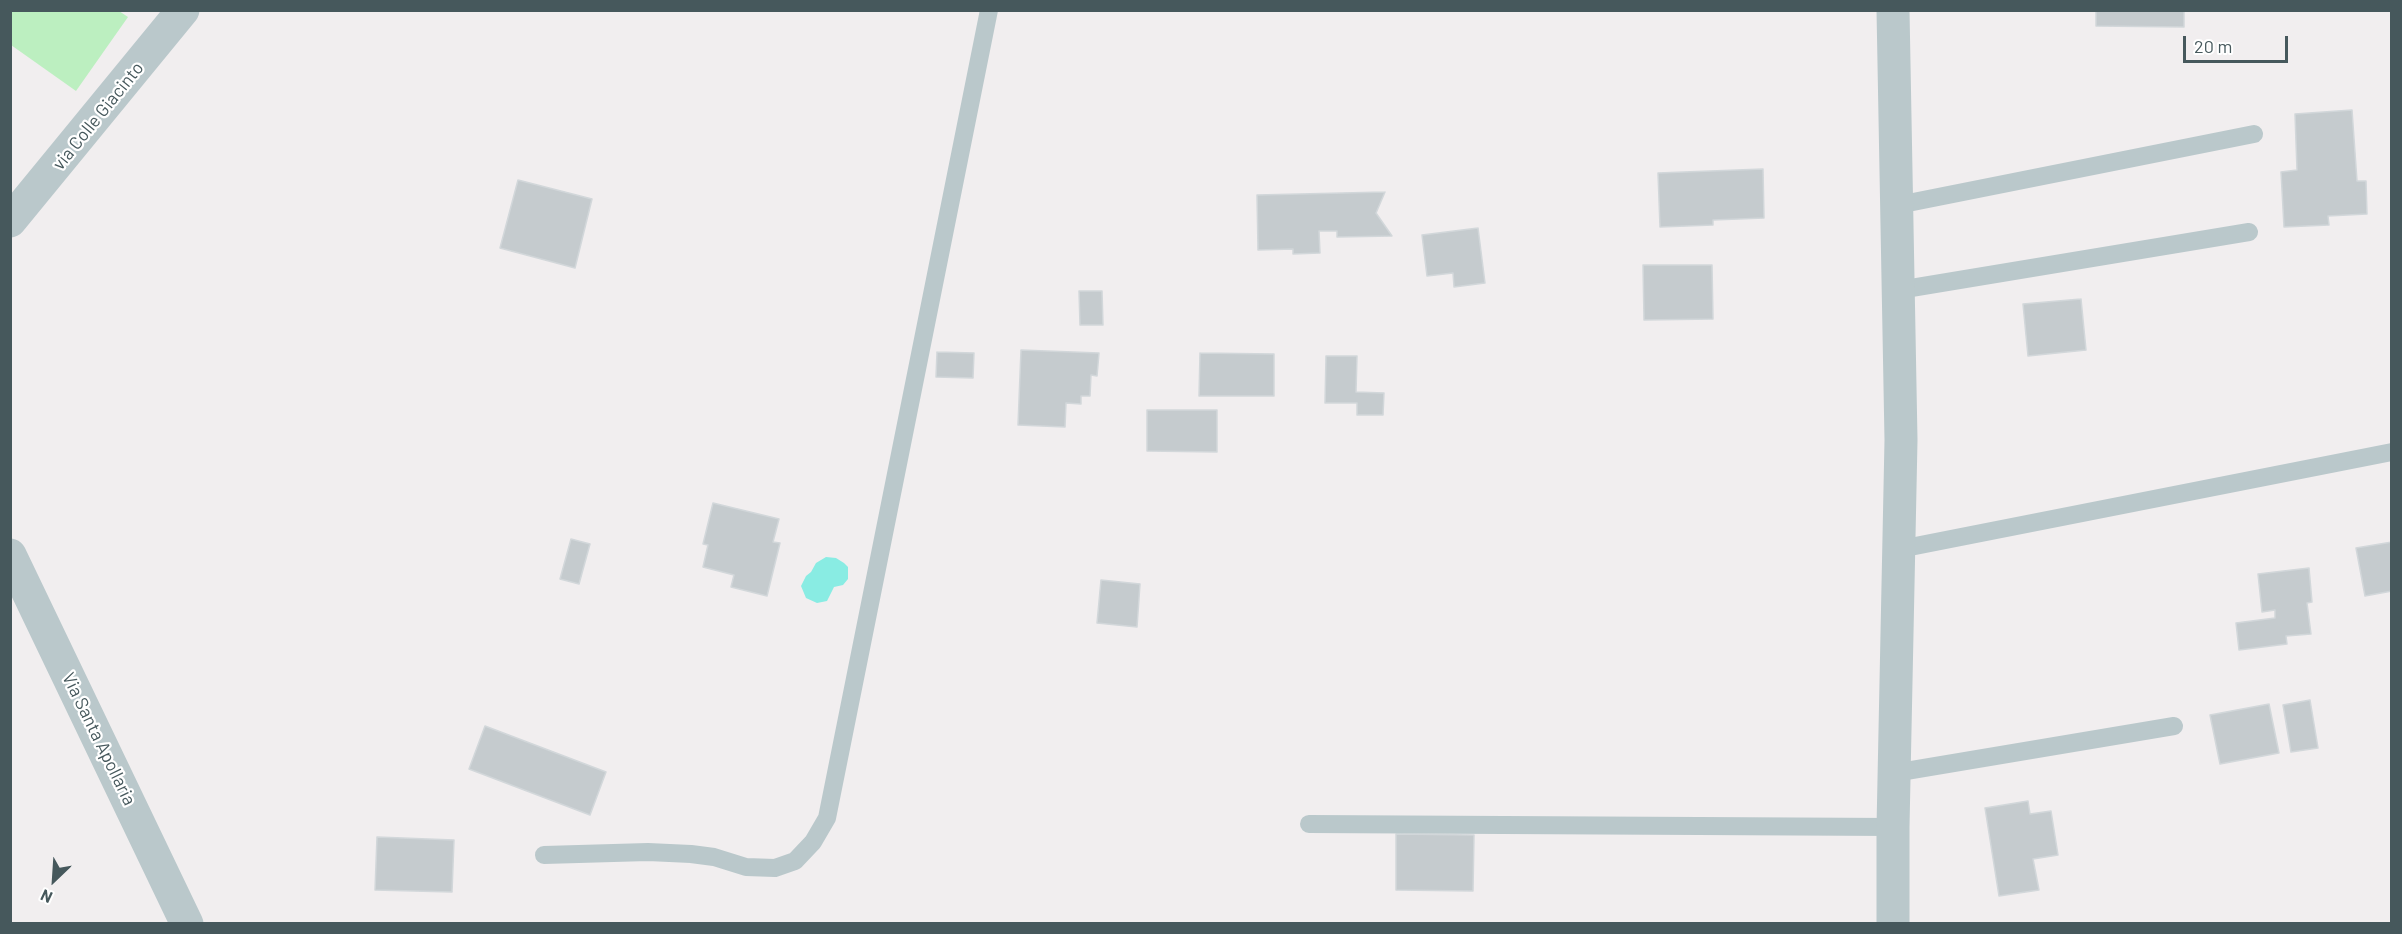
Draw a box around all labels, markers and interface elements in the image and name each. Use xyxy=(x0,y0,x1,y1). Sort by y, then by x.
scale bar xyxy=(2186,24,2291,62)
text: 20 m xyxy=(2194,35,2232,57)
street label: via Colle Giacinto xyxy=(48,58,148,174)
street label: Via Santa Apollaria xyxy=(57,669,141,809)
north arrow xyxy=(24,850,84,910)
text: N xyxy=(37,886,55,908)

